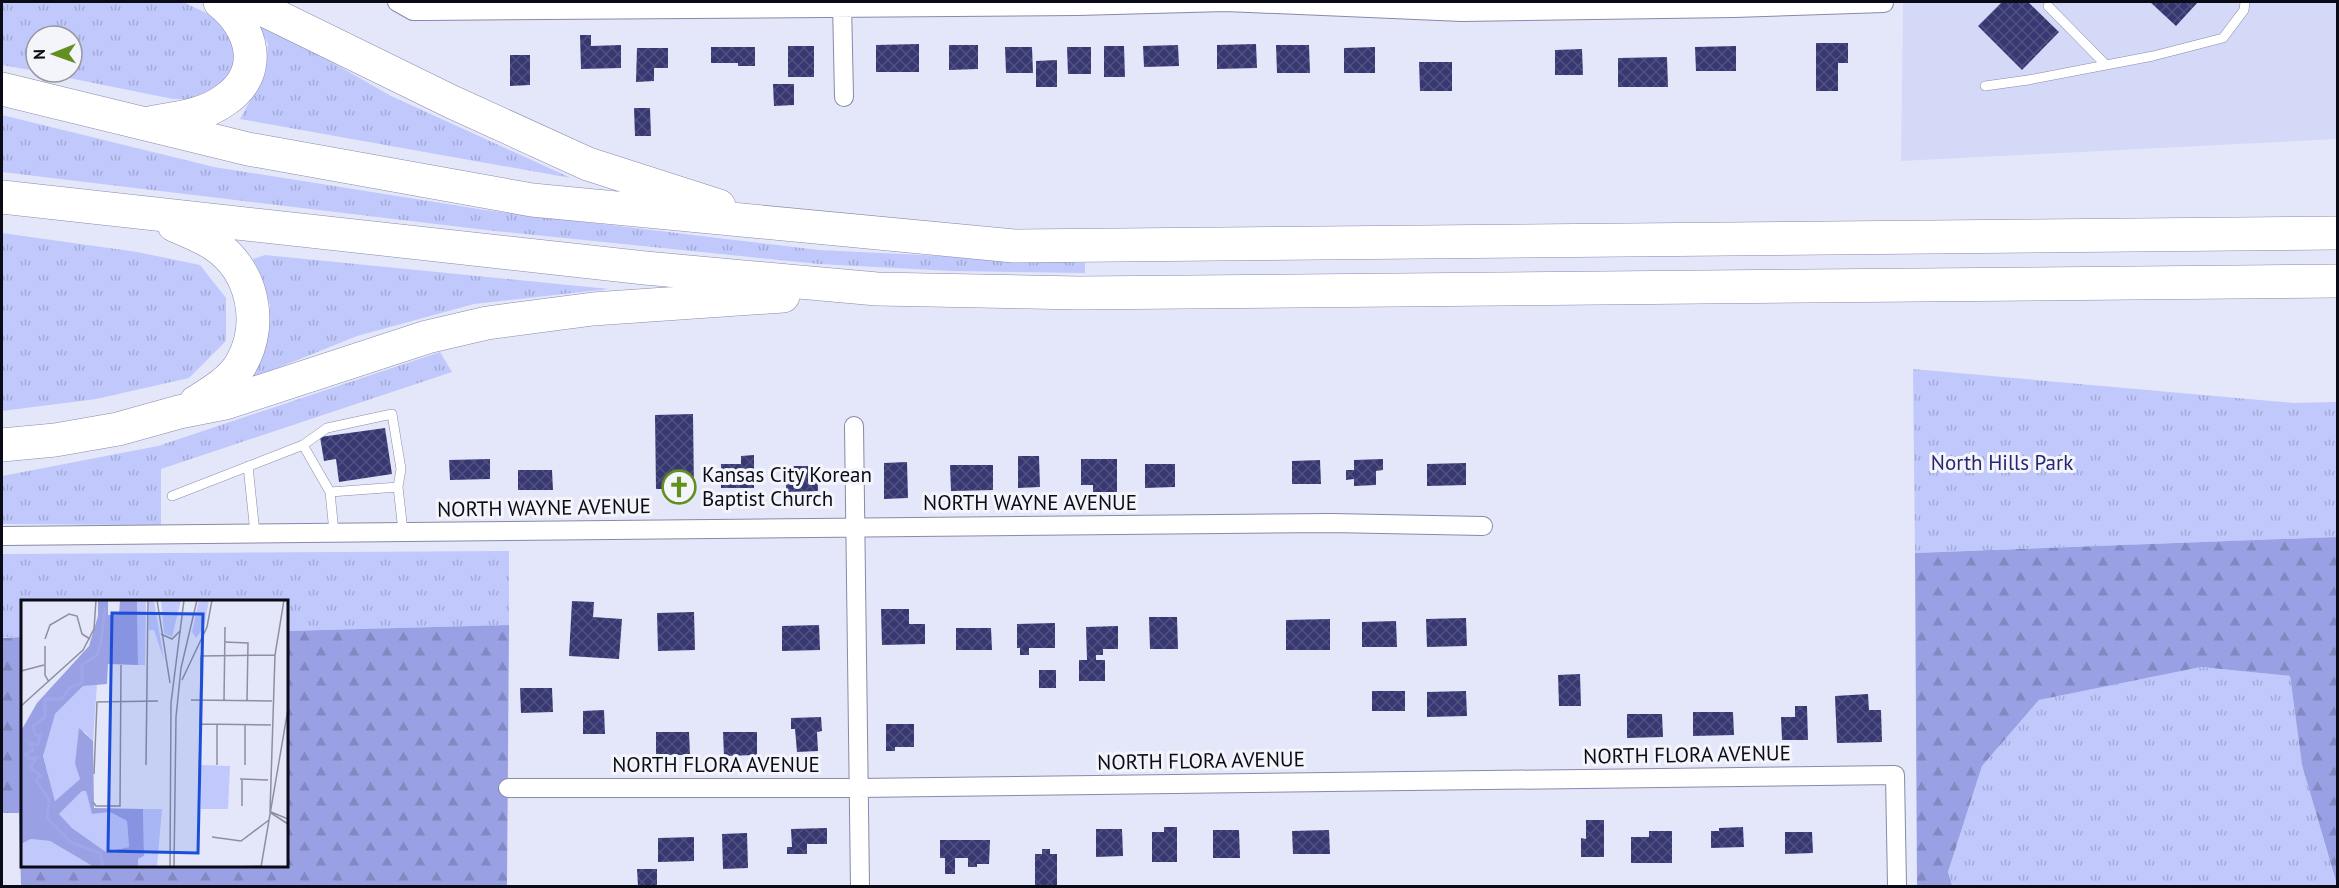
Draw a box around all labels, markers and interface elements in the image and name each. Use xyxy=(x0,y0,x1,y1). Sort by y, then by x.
north arrow xyxy=(24,24,84,84)
text: N xyxy=(29,49,49,60)
park label: North Hills Park xyxy=(1931,449,2073,476)
place label: Kansas City Korean Baptist Church xyxy=(702,461,872,512)
church icon: Kansas City Korean Baptist Church xyxy=(661,469,697,505)
street label: NORTH WAYNE AVENUE xyxy=(923,489,1137,516)
street label: NORTH WAYNE AVENUE xyxy=(437,492,651,523)
inset map xyxy=(21,600,288,867)
street label: NORTH FLORA AVENUE xyxy=(1583,739,1791,770)
street label: NORTH FLORA AVENUE xyxy=(1097,745,1305,776)
street label: NORTH FLORA AVENUE xyxy=(612,751,820,778)

